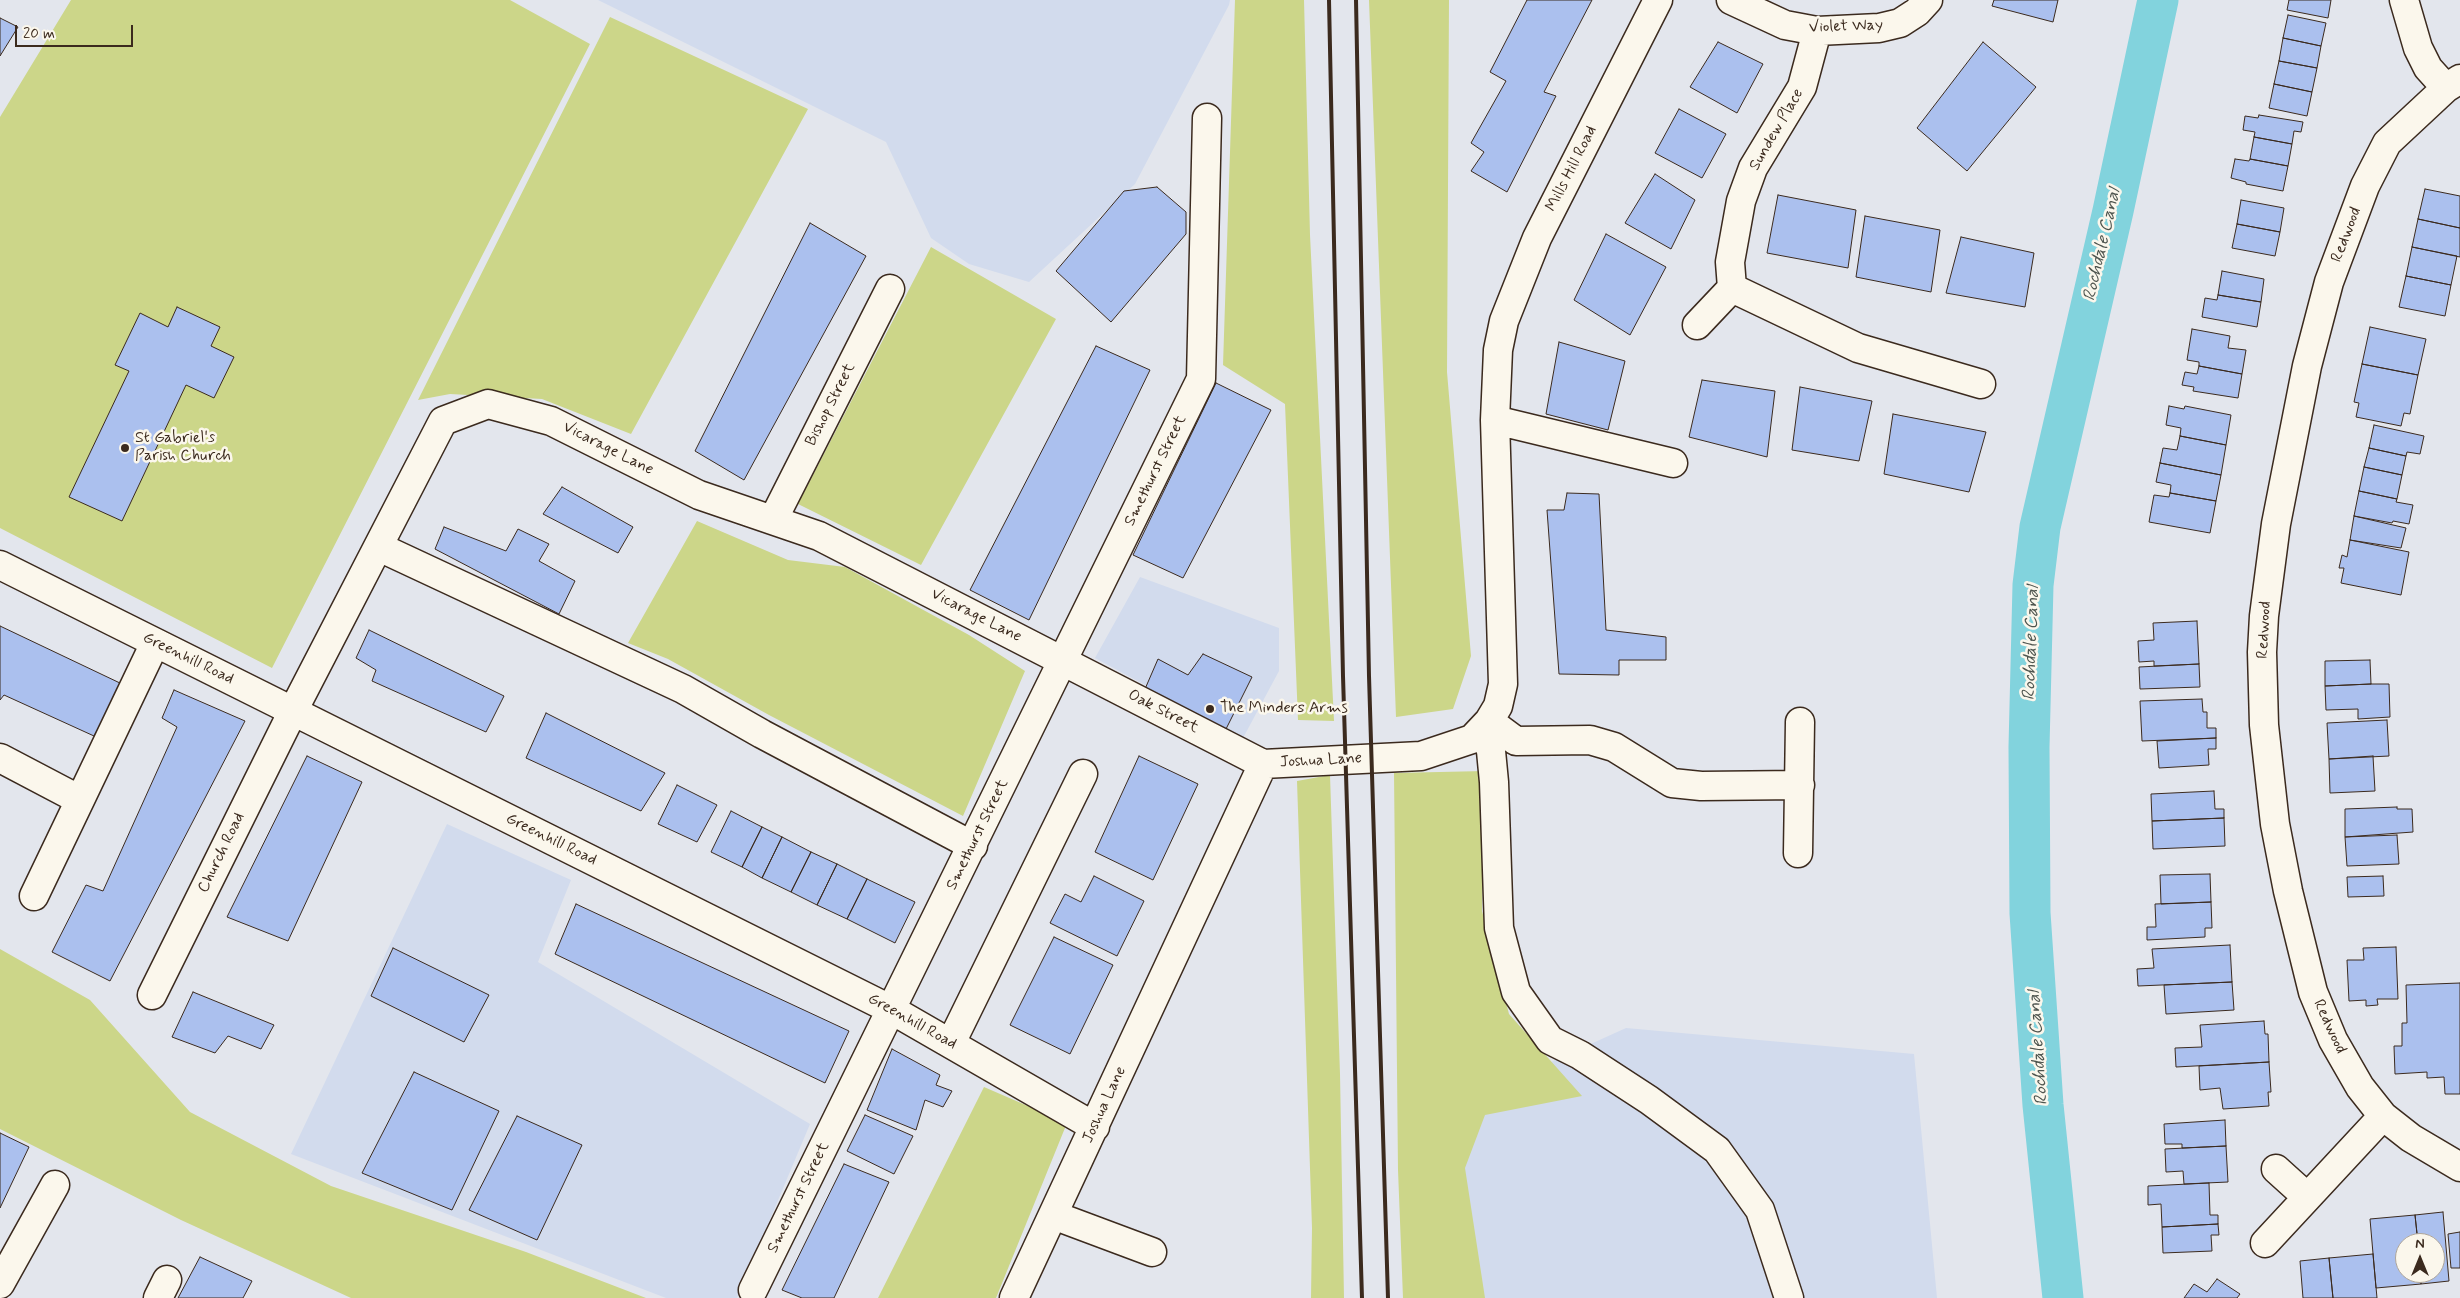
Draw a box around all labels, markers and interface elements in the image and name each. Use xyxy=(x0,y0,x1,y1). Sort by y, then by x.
scale bar xyxy=(18,15,135,47)
street label: Violet Way xyxy=(1809,16,1883,38)
text: 20 m xyxy=(23,24,55,44)
street label: Sundew Place xyxy=(1746,86,1808,174)
street label: Mills Hill Road xyxy=(1542,123,1602,215)
water label: Rochdale Canal xyxy=(2080,187,2126,303)
street label: Redwood xyxy=(2328,205,2366,265)
street label: Bishop Street xyxy=(802,360,860,450)
street label: Smethurst Street xyxy=(1121,412,1191,530)
street label: Vicarage Lane xyxy=(559,418,657,480)
place label: St Gabriel's Parish Church xyxy=(135,429,231,467)
marker: St Gabriel's Parish Church xyxy=(119,442,131,454)
street label: Vicarage Lane xyxy=(927,585,1025,647)
water label: Rochdale Canal xyxy=(2019,585,2045,701)
street label: Redwood xyxy=(2254,601,2276,659)
street label: Greenhill Road xyxy=(139,629,237,689)
street label: Oak Street xyxy=(1124,686,1202,738)
place label: The Minders Arms xyxy=(1220,699,1348,719)
marker: The Minders Arms xyxy=(1204,703,1216,715)
street label: Joshua Lane xyxy=(1279,749,1363,773)
street label: Smethurst Street xyxy=(943,776,1013,894)
street label: Church Road xyxy=(194,810,250,896)
street label: Greenhill Road xyxy=(502,810,600,870)
street label: Greenhill Road xyxy=(864,990,960,1054)
water label: Rochdale Canal xyxy=(2024,990,2054,1106)
street label: Redwood xyxy=(2308,997,2350,1057)
street label: Joshua Lane xyxy=(1079,1064,1131,1146)
street label: Smethurst Street xyxy=(764,1139,834,1257)
north arrow xyxy=(2395,1233,2445,1283)
text: N xyxy=(2415,1235,2425,1253)

